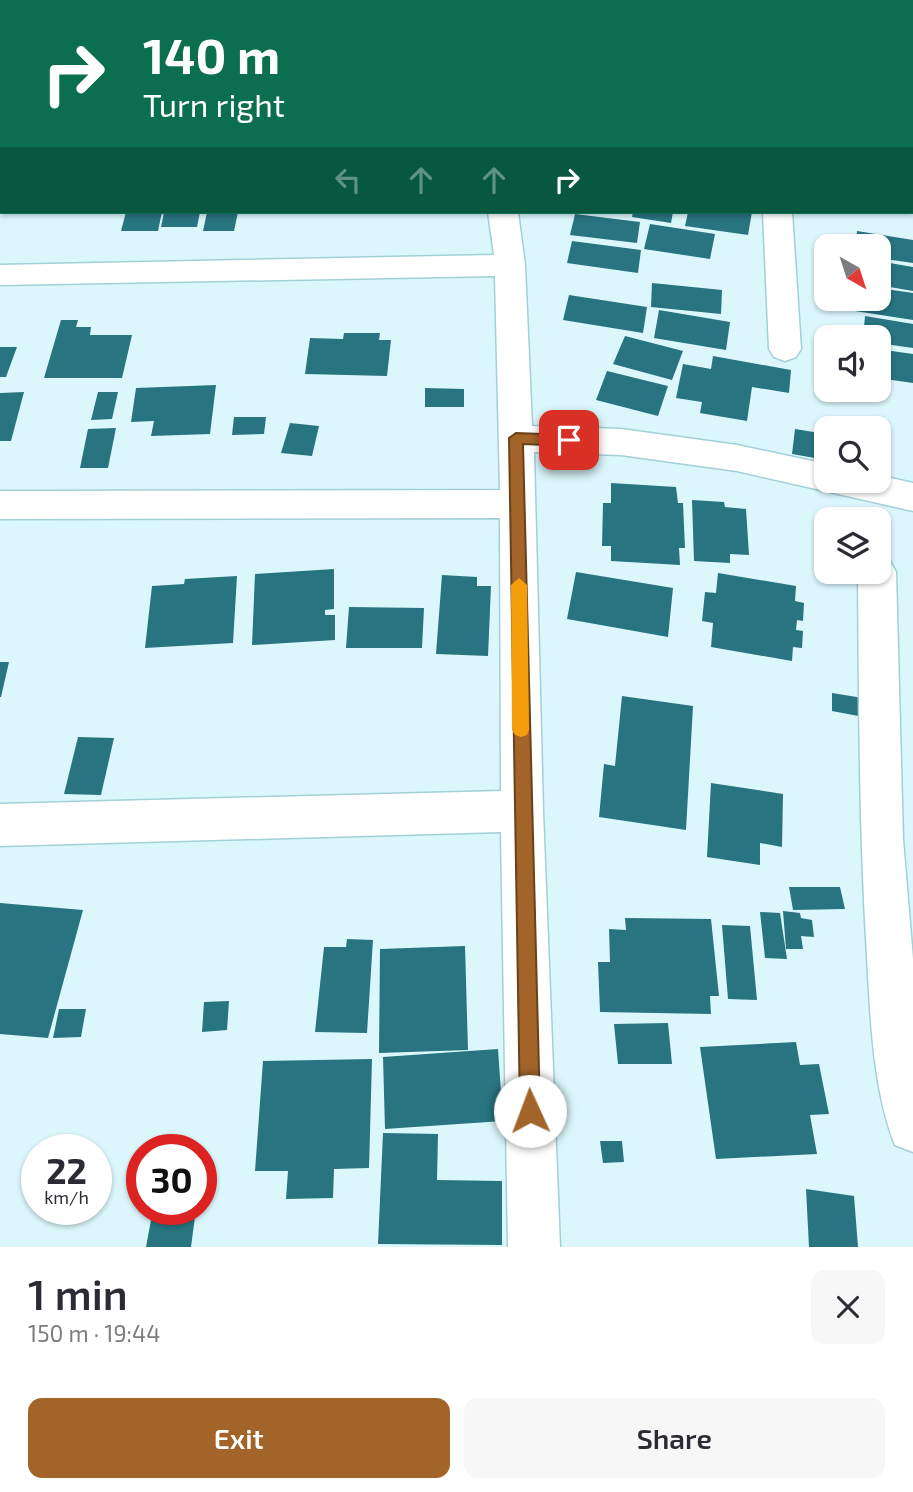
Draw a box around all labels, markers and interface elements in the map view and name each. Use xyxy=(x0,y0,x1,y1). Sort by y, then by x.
text: 140 m xyxy=(143,25,280,84)
icon: right xyxy=(28,28,119,119)
text: Turn right xyxy=(143,85,285,123)
icon: left xyxy=(329,161,367,199)
icon: ahead xyxy=(402,161,440,199)
icon: ahead xyxy=(475,161,513,199)
icon: right xyxy=(548,161,586,199)
north arrow xyxy=(814,234,891,312)
map controls xyxy=(814,234,891,584)
button: sound xyxy=(814,325,891,402)
pin xyxy=(539,410,599,470)
button: search xyxy=(814,416,891,493)
icon: arrive xyxy=(550,421,588,459)
button: layers xyxy=(814,507,891,584)
position arrow xyxy=(493,1074,567,1148)
speed limit sign: 30 xyxy=(126,1134,217,1225)
text: 22 xyxy=(46,1149,87,1191)
text: km/h xyxy=(44,1186,89,1208)
text: 1 min xyxy=(28,1268,128,1318)
button: close xyxy=(811,1270,885,1344)
text: 150 m · 19:44 xyxy=(28,1319,160,1347)
button: Exit xyxy=(28,1398,450,1478)
button: Share xyxy=(464,1398,885,1478)

